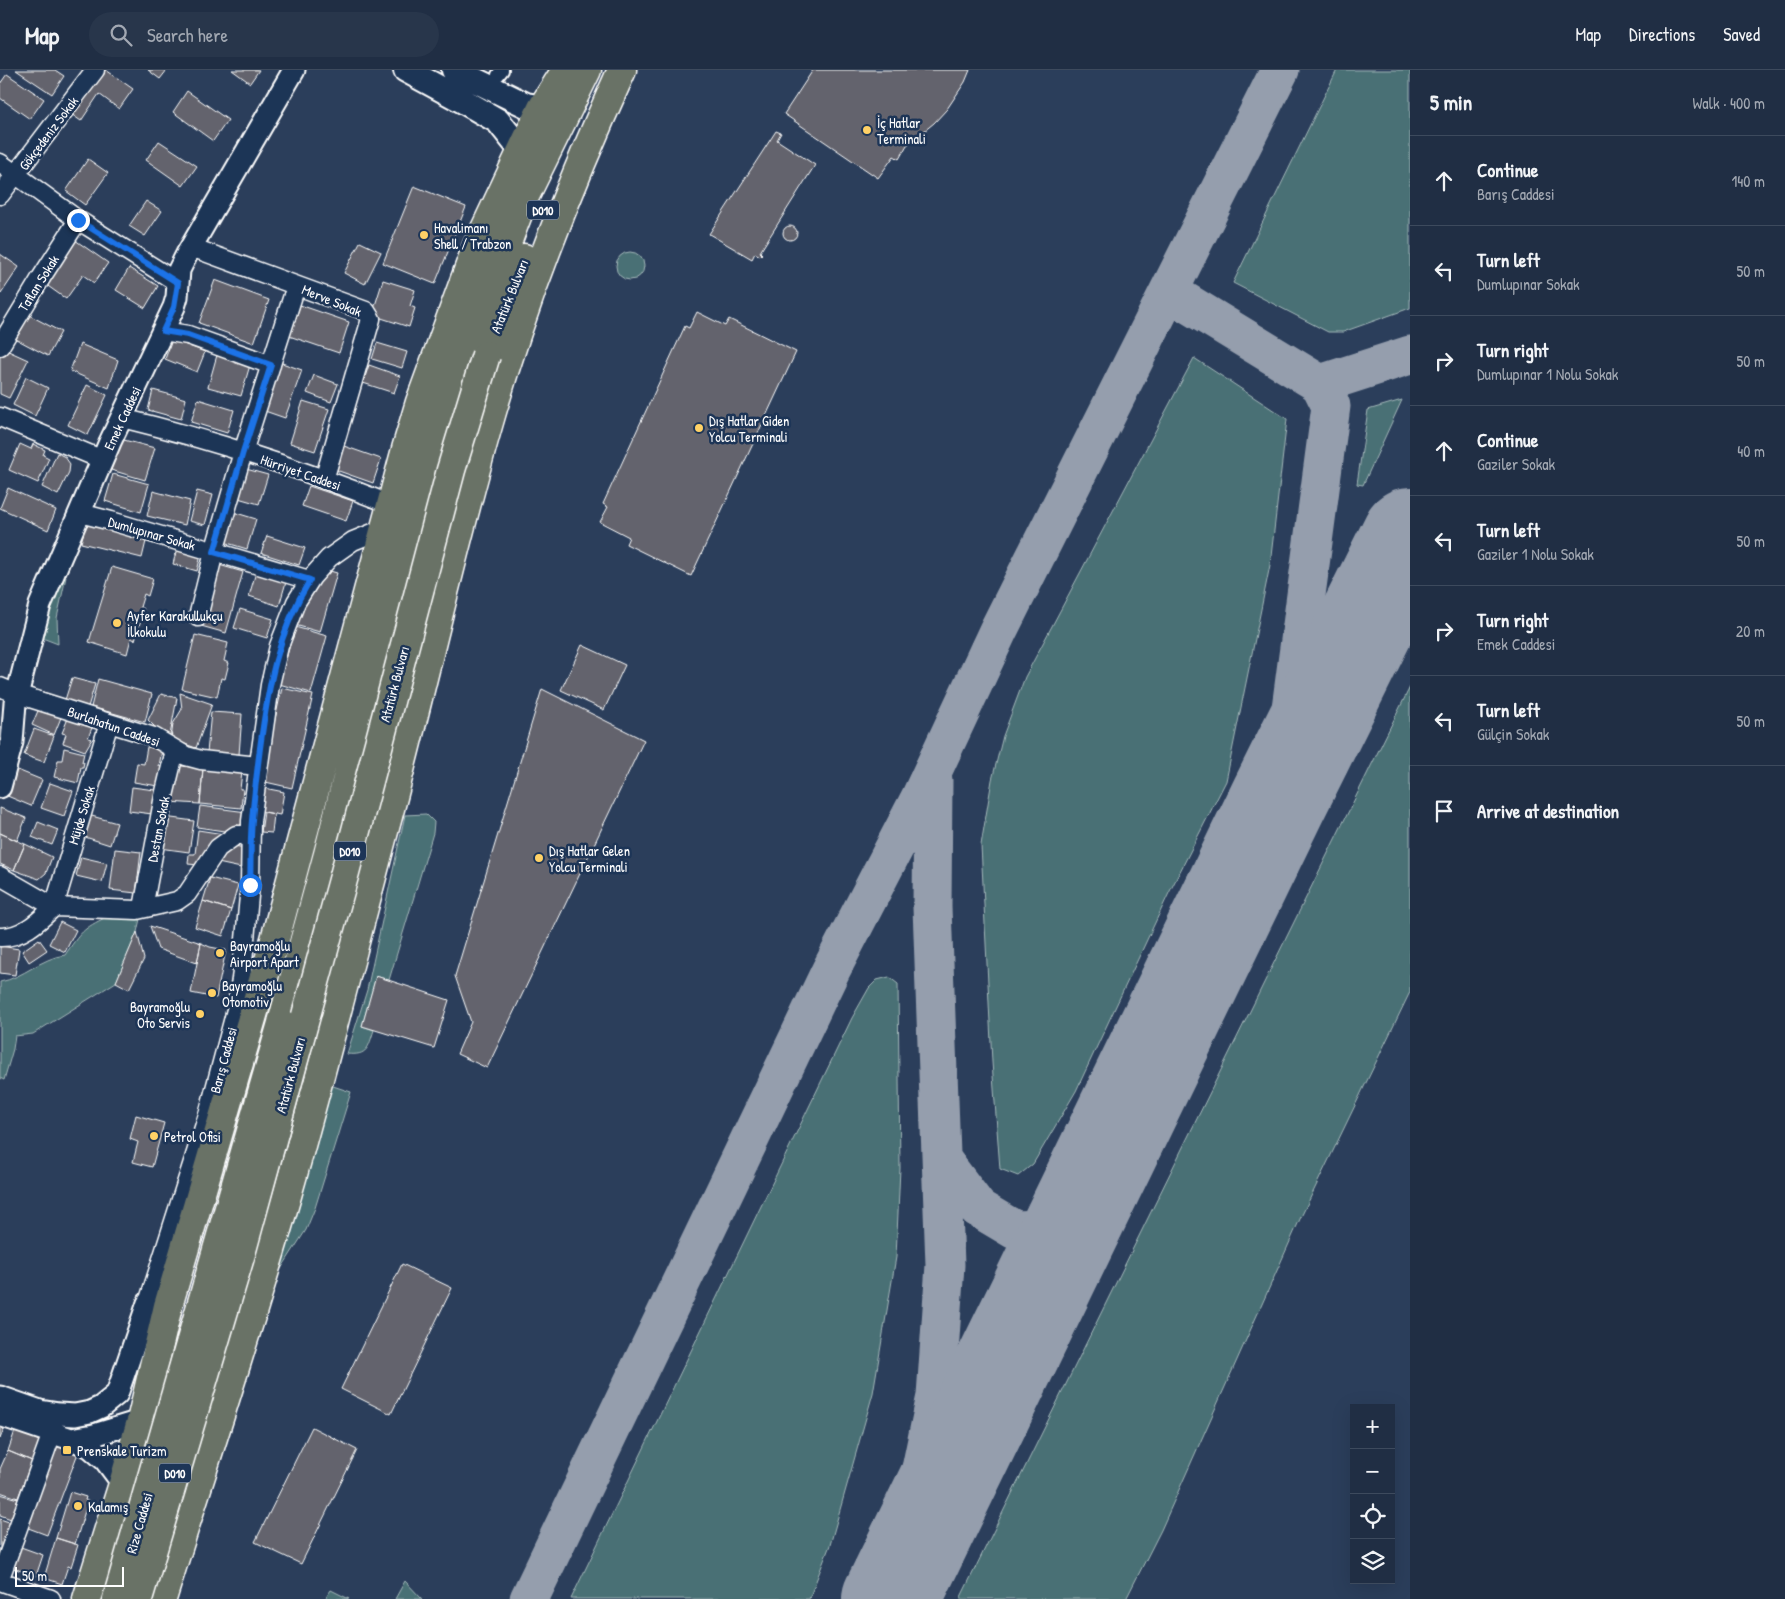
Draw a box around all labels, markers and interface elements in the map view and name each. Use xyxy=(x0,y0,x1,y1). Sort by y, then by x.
search box xyxy=(89,12,439,57)
text: Map xyxy=(25,19,59,51)
icon: search xyxy=(107,21,135,49)
text: Search here xyxy=(147,22,228,48)
text: Map xyxy=(1576,22,1601,47)
text: Directions xyxy=(1629,22,1695,47)
text: Saved xyxy=(1723,22,1760,47)
text: 5 min xyxy=(1430,88,1472,117)
street label: Gökçedeniz Sokak xyxy=(14,92,82,174)
text: Walk · 400 m xyxy=(1693,92,1765,114)
place label: İç Hatlar Terminali xyxy=(877,113,926,148)
marker: İç Hatlar Terminali xyxy=(861,124,873,136)
text: Continue xyxy=(1477,157,1538,183)
icon: ahead xyxy=(1430,167,1458,195)
text: 140 m xyxy=(1731,170,1765,192)
text: Barış Caddesi xyxy=(1477,183,1555,205)
road number: D010 xyxy=(527,200,559,220)
route end xyxy=(67,209,90,232)
place label: Havalimanı Shell / Trabzon xyxy=(434,218,511,253)
marker: Havalimanı Shell / Trabzon xyxy=(418,229,430,241)
text: Turn left xyxy=(1477,247,1540,273)
street label: Taflan Sokak xyxy=(13,251,63,315)
street label: Atatürk Bulvarı xyxy=(486,256,532,336)
icon: left xyxy=(1430,257,1458,285)
text: 50 m xyxy=(1737,260,1765,282)
text: Dumlupınar Sokak xyxy=(1477,273,1580,295)
street label: Merve Sokak xyxy=(299,279,365,321)
text: Turn right xyxy=(1477,337,1548,363)
icon: right xyxy=(1430,347,1458,375)
text: 50 m xyxy=(1737,350,1765,372)
text: Dumlupınar 1 Nolu Sokak xyxy=(1477,363,1618,385)
street label: Emek Caddesi xyxy=(99,383,145,453)
place label: Dış Hatlar Giden Yolcu Terminali xyxy=(709,411,789,446)
marker: Dış Hatlar Giden Yolcu Terminali xyxy=(693,422,705,434)
text: Continue xyxy=(1477,427,1538,453)
icon: ahead xyxy=(1430,437,1458,465)
text: 40 m xyxy=(1737,440,1765,462)
street label: Hürriyet Caddesi xyxy=(258,449,344,496)
text: Gaziler Sokak xyxy=(1477,453,1555,475)
street label: Dumlupınar Sokak xyxy=(106,511,198,556)
text: Turn left xyxy=(1477,517,1540,543)
icon: left xyxy=(1430,527,1458,555)
text: 50 m xyxy=(1737,530,1765,552)
text: Gaziler 1 Nolu Sokak xyxy=(1477,543,1594,565)
place label: Ayfer Karakullukçu İlkokulu xyxy=(127,606,223,641)
text: Turn right xyxy=(1477,607,1548,633)
marker: Ayfer Karakullukçu İlkokulu xyxy=(111,617,123,629)
icon: right xyxy=(1430,617,1458,645)
text: 20 m xyxy=(1736,620,1765,642)
text: Emek Caddesi xyxy=(1477,633,1555,655)
street label: Atatürk Bulvarı xyxy=(375,644,413,724)
text: Turn left xyxy=(1477,697,1540,723)
street label: Burlahatun Caddesi xyxy=(65,701,163,751)
icon: left xyxy=(1430,707,1458,735)
text: 50 m xyxy=(1737,710,1765,732)
text: Gülçin Sokak xyxy=(1477,723,1549,745)
street label: Müjde Sokak xyxy=(63,783,100,847)
street label: Destan Sokak xyxy=(142,794,174,864)
icon: arrive xyxy=(1430,797,1458,825)
text: Arrive at destination xyxy=(1477,798,1619,824)
road number: D010 xyxy=(334,841,366,860)
place label: Dış Hatlar Gelen Yolcu Terminali xyxy=(549,841,630,876)
marker: Dış Hatlar Gelen Yolcu Terminali xyxy=(533,852,545,864)
route start xyxy=(239,874,262,897)
place label: Bayramoğlu Airport Apart xyxy=(230,936,299,972)
marker: Bayramoğlu Airport Apart xyxy=(214,947,226,959)
place label: Bayramoğlu Otomotiv xyxy=(222,976,283,1011)
marker: Bayramoğlu Otomotiv xyxy=(206,987,218,999)
place label: Bayramoğlu Oto Servis xyxy=(130,997,190,1032)
marker: Bayramoğlu Oto Servis xyxy=(194,1008,206,1020)
street label: Barış Caddesi xyxy=(205,1025,241,1095)
street label: Atatürk Bulvarı xyxy=(271,1035,309,1115)
place label: Petrol Ofisi xyxy=(164,1127,221,1146)
marker: Petrol Ofisi xyxy=(148,1130,160,1142)
map controls xyxy=(1350,1404,1395,1584)
button: + xyxy=(1350,1404,1395,1449)
place label: Prenskale Turizm xyxy=(77,1441,166,1460)
marker: Prenskale Turizm xyxy=(61,1444,73,1456)
button: − xyxy=(1350,1449,1395,1494)
road number: D010 xyxy=(159,1464,191,1482)
street label: Rize Caddesi xyxy=(121,1490,157,1556)
button: locate xyxy=(1350,1494,1395,1539)
place label: Kalamış xyxy=(88,1497,128,1516)
marker: Kalamış xyxy=(72,1500,84,1512)
button: layers xyxy=(1350,1539,1395,1584)
scale bar xyxy=(15,1564,124,1587)
text: 50 m xyxy=(22,1566,47,1585)

